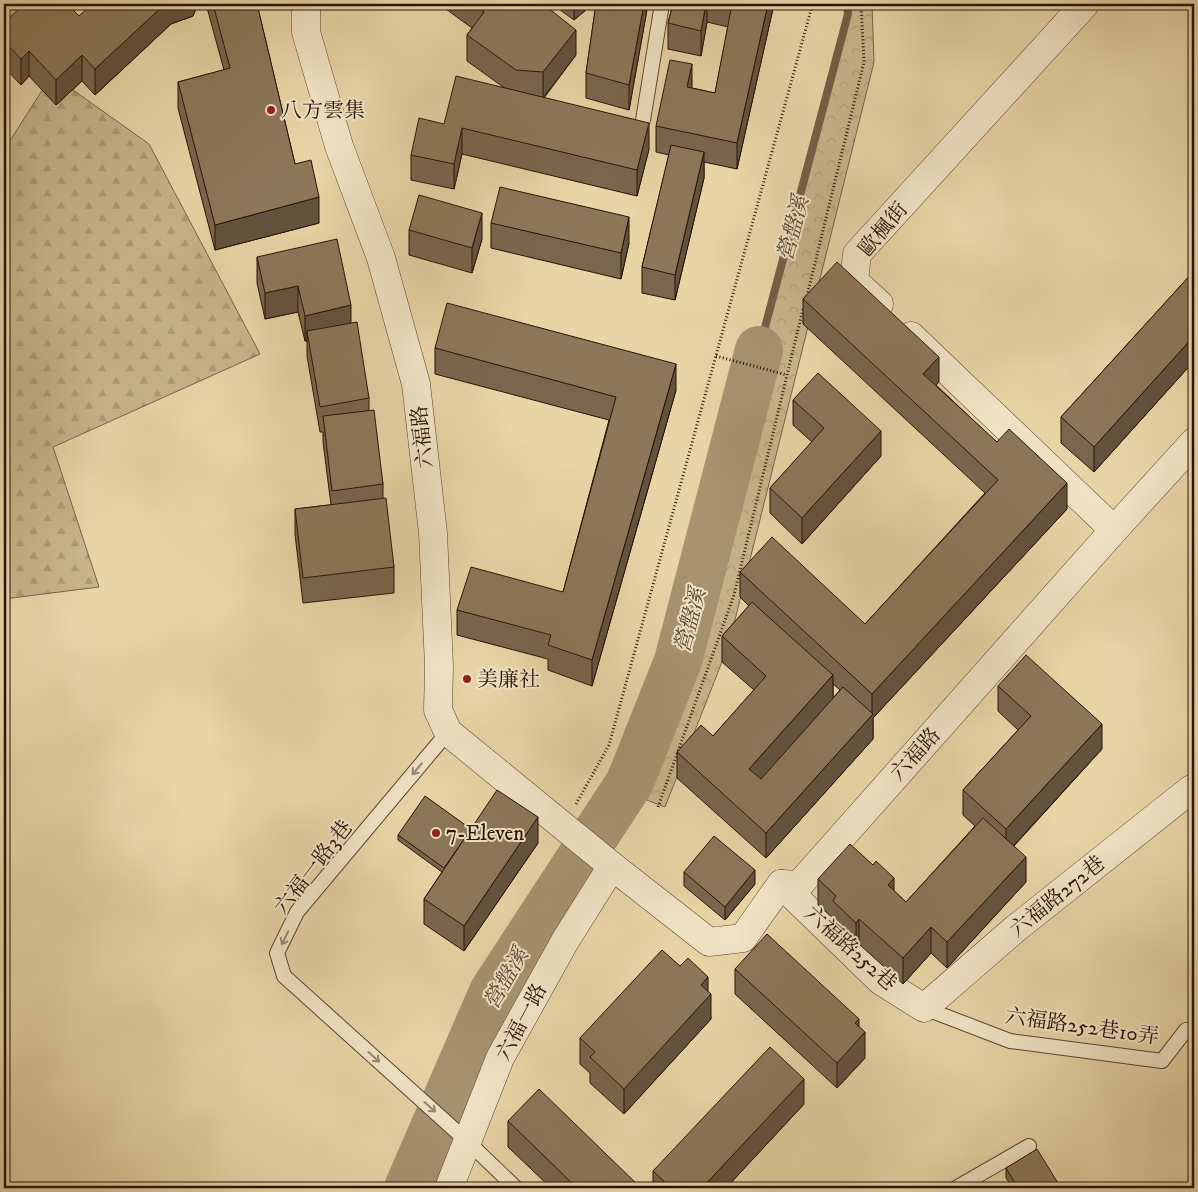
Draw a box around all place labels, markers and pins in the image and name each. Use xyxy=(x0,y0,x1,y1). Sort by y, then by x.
place label: 八方雲集 xyxy=(281,98,365,124)
marker: 八方雲集 xyxy=(265,104,277,116)
place label: 美廉社 xyxy=(477,667,540,693)
marker: 美廉社 xyxy=(461,673,473,685)
place label: 7-Eleven xyxy=(446,821,524,847)
marker: 7-Eleven xyxy=(430,827,442,839)

